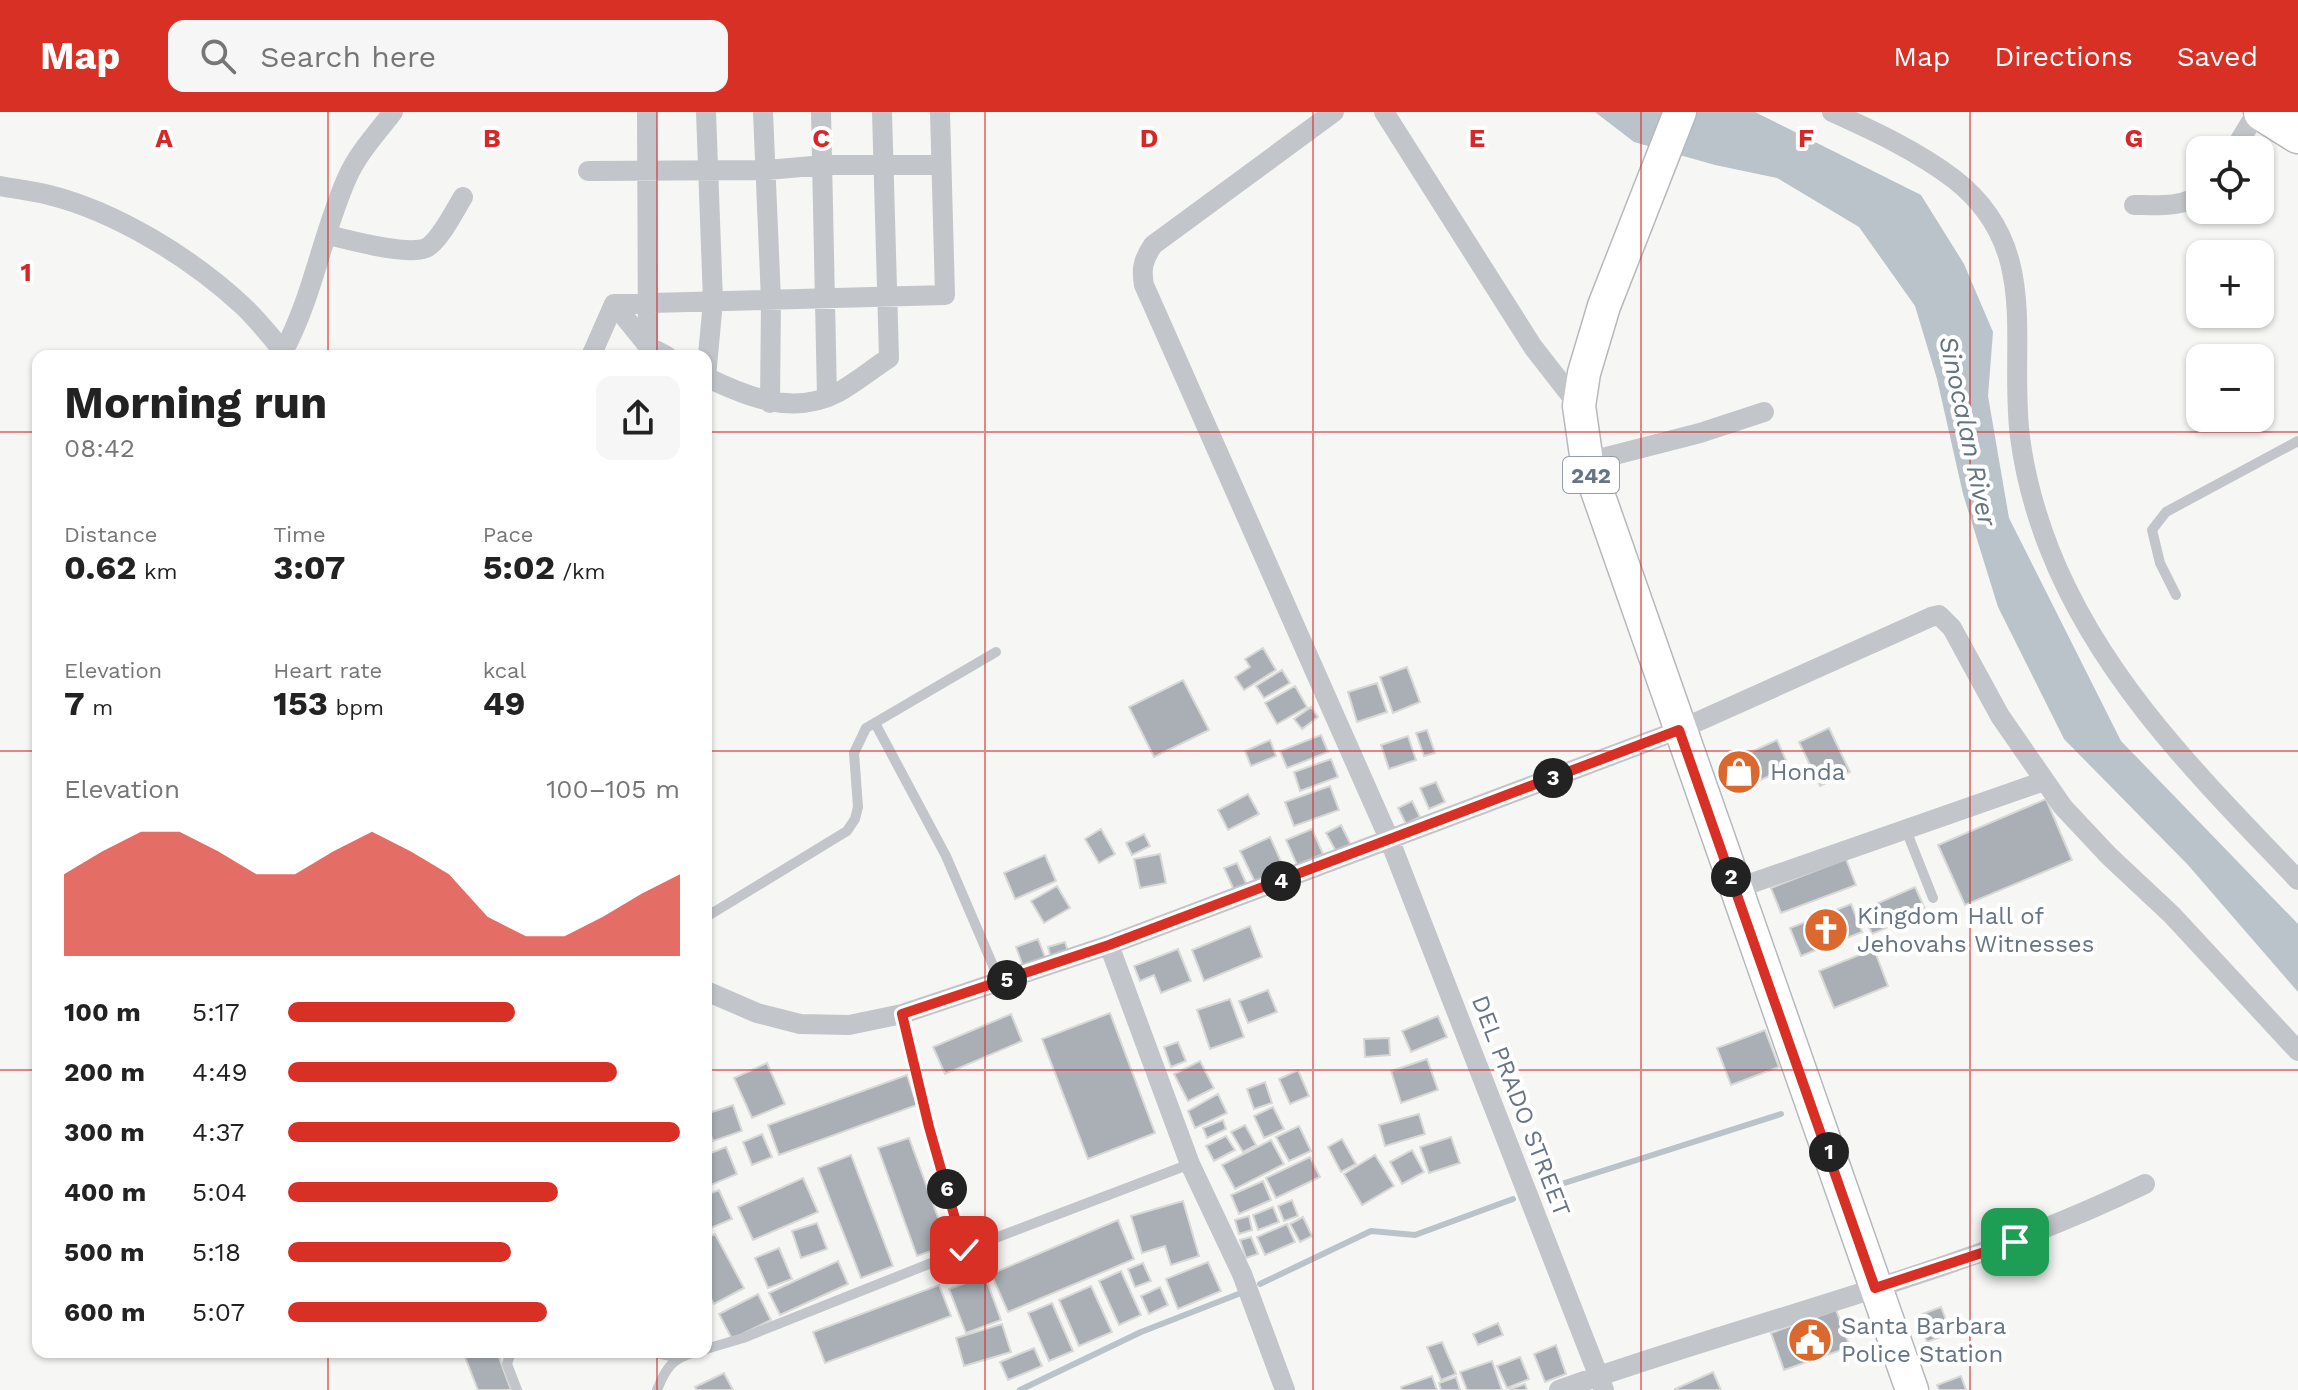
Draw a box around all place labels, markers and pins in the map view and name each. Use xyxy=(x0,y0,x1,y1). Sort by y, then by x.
shop icon: Honda xyxy=(1715,748,1763,796)
pin: 3 xyxy=(1533,758,1573,798)
place label: Honda xyxy=(1770,758,1845,786)
pin: 2 xyxy=(1711,857,1751,897)
pin: 4 xyxy=(1261,861,1301,901)
place label: Kingdom Hall of Jehovahs Witnesses xyxy=(1857,902,2094,958)
church icon: Kingdom Hall of Jehovahs Witnesses xyxy=(1802,906,1850,954)
pin: 5 xyxy=(987,960,1027,1000)
pin: 1 xyxy=(1809,1132,1849,1172)
pin: 6 xyxy=(927,1169,967,1209)
pin xyxy=(1981,1208,2049,1276)
pin xyxy=(930,1216,998,1284)
place label: Santa Barbara Police Station xyxy=(1841,1312,2006,1368)
public building icon: Santa Barbara Police Station xyxy=(1786,1316,1834,1364)

